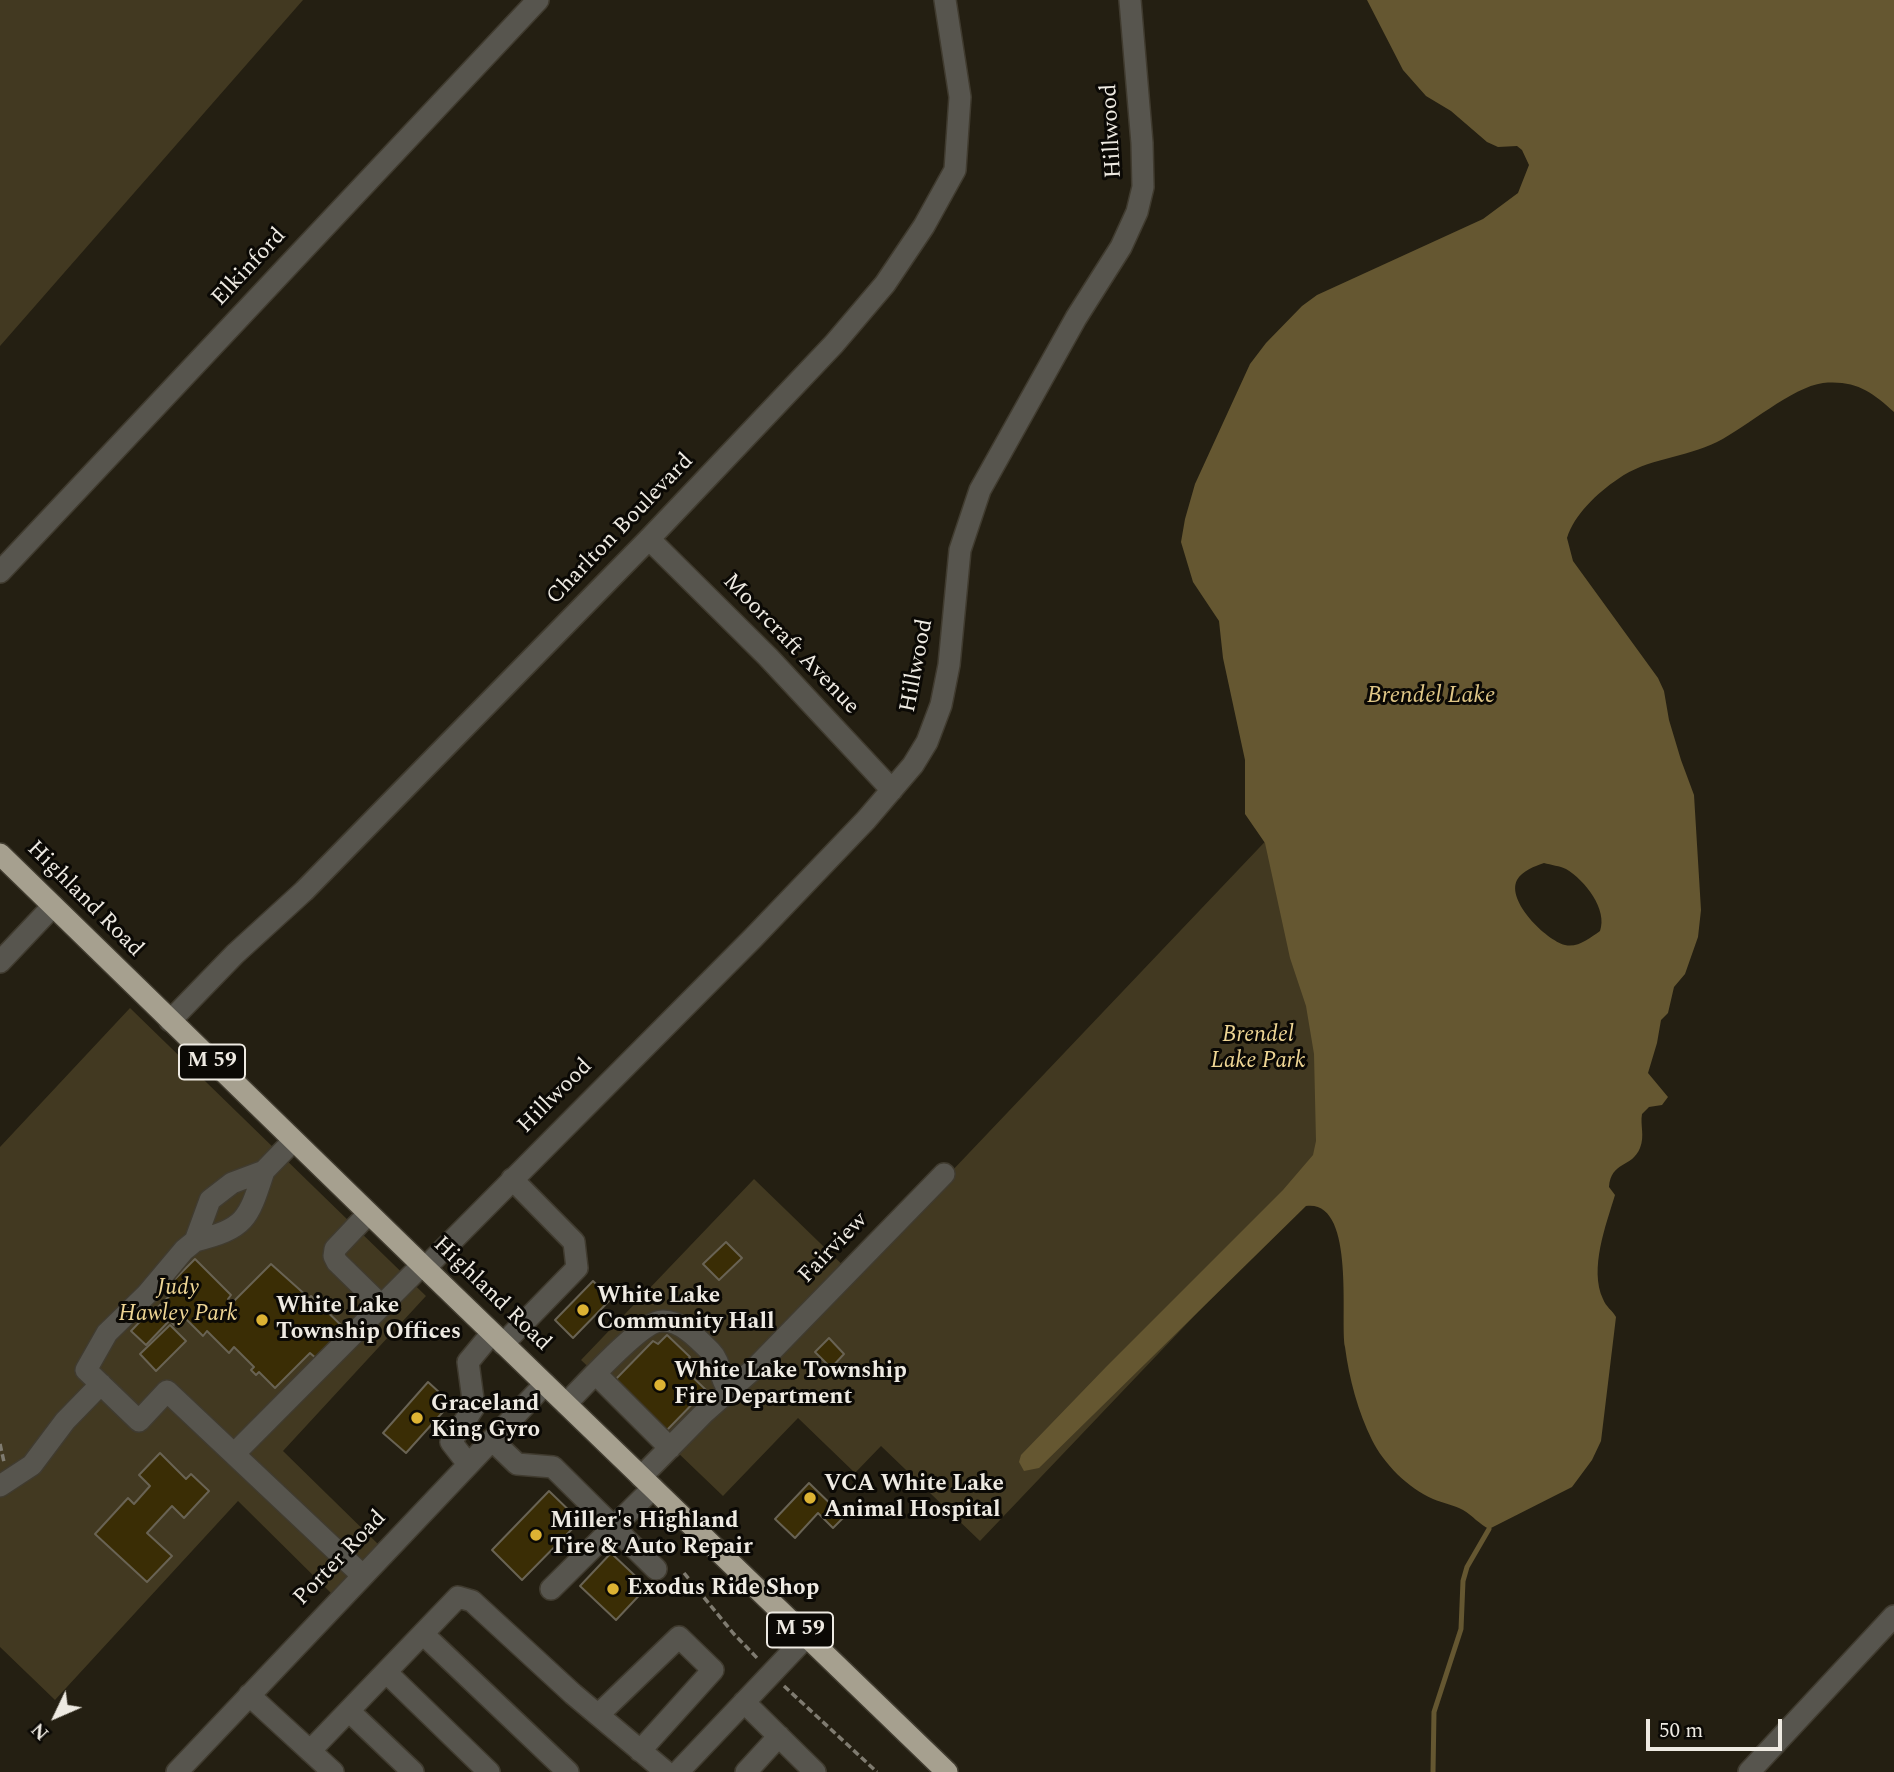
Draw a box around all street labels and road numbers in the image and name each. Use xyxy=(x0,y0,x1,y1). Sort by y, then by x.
street label: Hillwood xyxy=(1097,83,1129,179)
street label: Elkinford xyxy=(207,223,293,313)
street label: Charlton Boulevard xyxy=(542,449,700,611)
street label: Moorcraft Avenue xyxy=(716,569,864,721)
street label: Hillwood xyxy=(895,617,941,715)
street label: Highland Road xyxy=(20,836,148,964)
road number: M 59 xyxy=(179,1044,245,1080)
street label: Hillwood xyxy=(513,1054,599,1140)
street label: Fairview xyxy=(794,1208,874,1290)
street label: Highland Road xyxy=(426,1232,556,1358)
street label: Porter Road xyxy=(289,1506,393,1612)
road number: M 59 xyxy=(767,1612,833,1648)

